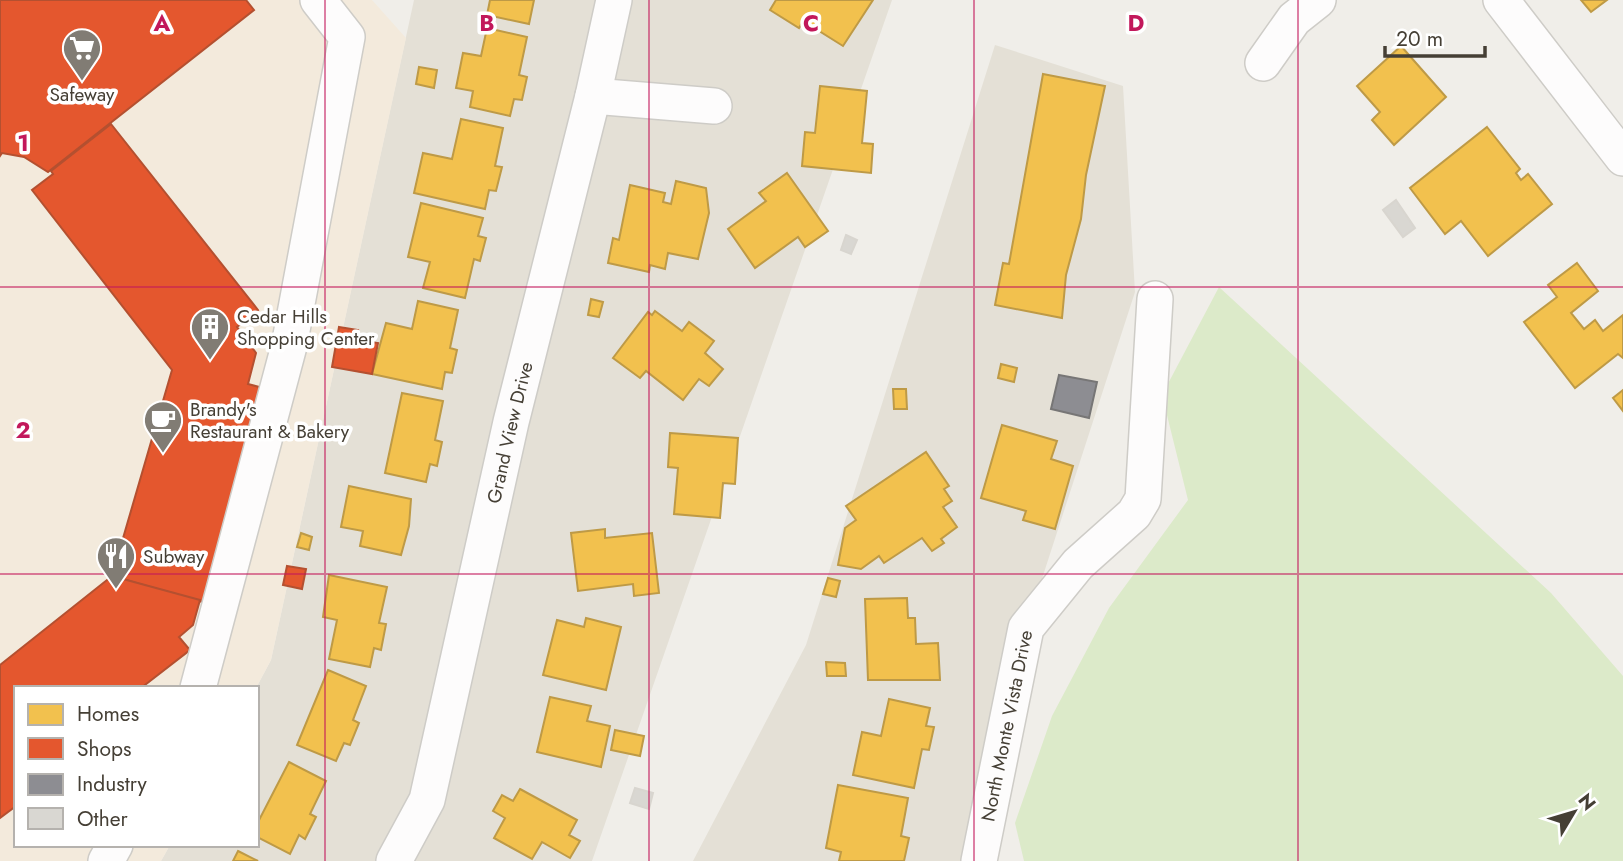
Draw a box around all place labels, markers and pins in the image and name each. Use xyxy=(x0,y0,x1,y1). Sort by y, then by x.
supermarket icon: Safeway xyxy=(61,27,103,82)
place label: Safeway xyxy=(50,81,115,108)
place label: Cedar Hills Shopping Center xyxy=(237,303,375,352)
building icon: Cedar Hills Shopping Center xyxy=(189,306,231,361)
place label: Brandy's Restaurant & Bakery xyxy=(190,396,350,445)
cafe icon: Brandy's Restaurant & Bakery xyxy=(142,399,184,454)
restaurant icon: Subway xyxy=(95,535,137,590)
place label: Subway xyxy=(143,543,205,570)

